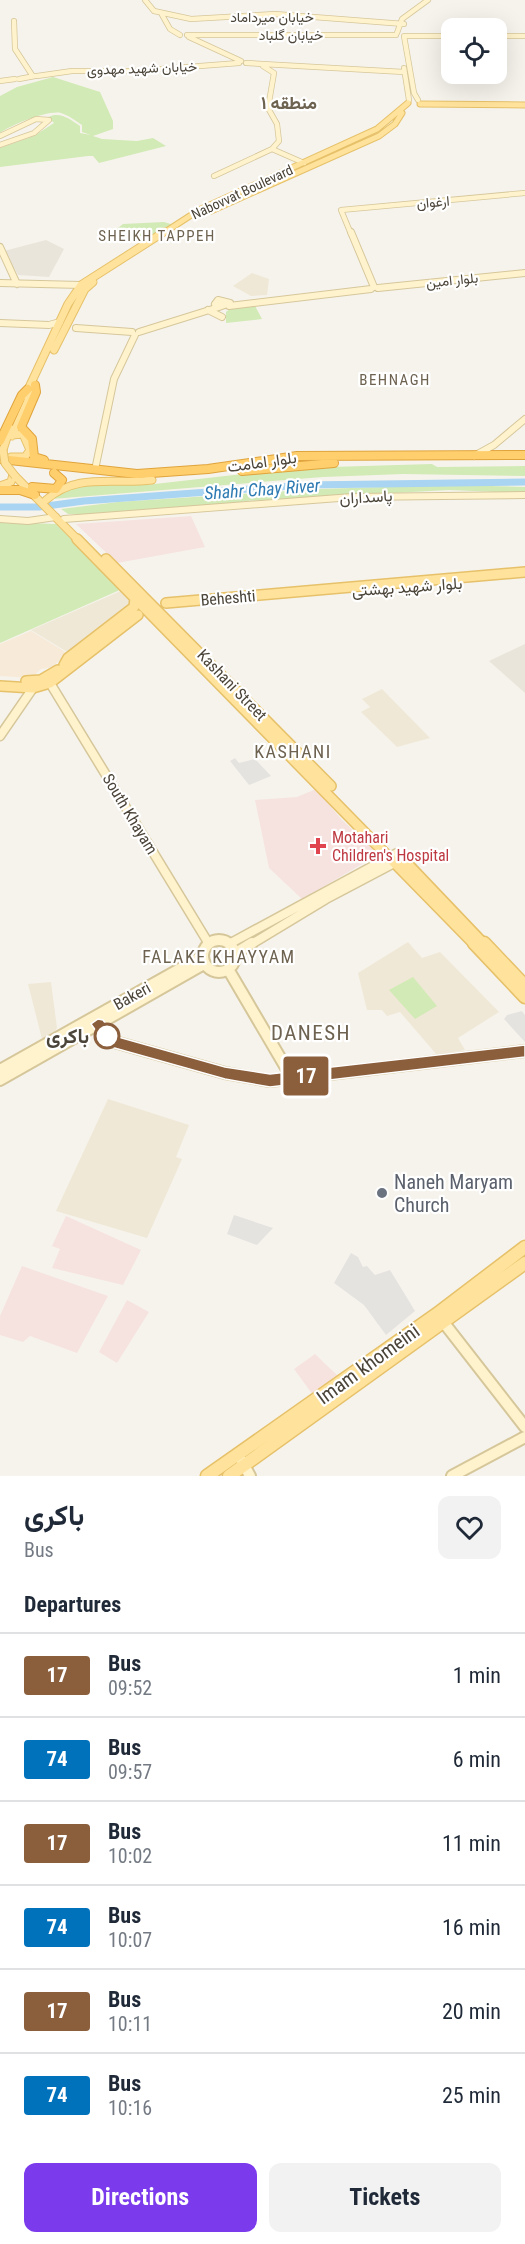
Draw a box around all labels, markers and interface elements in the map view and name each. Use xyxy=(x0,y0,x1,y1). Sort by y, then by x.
street label: خیابان میرداماد xyxy=(230,9,314,26)
map controls xyxy=(441,18,507,84)
button: locate xyxy=(441,18,507,84)
street label: خیابان گلباد xyxy=(259,27,323,44)
street label: خیابان شهید مهدوی xyxy=(87,58,197,79)
district label: منطقه ۱ xyxy=(261,92,317,113)
street label: Nabovvat Boulevard xyxy=(189,162,295,222)
street label: ارغوان xyxy=(416,193,450,212)
district label: SHEIKH TAPPEH xyxy=(98,227,216,245)
street label: بلوار امین xyxy=(425,269,479,292)
district label: BEHNAGH xyxy=(359,371,431,389)
street label: بلوار امامت xyxy=(226,448,298,477)
water label: Shahr Chay River xyxy=(204,474,321,504)
street label: پاسداران xyxy=(339,486,393,510)
street label: بلوار شهید بهشتی xyxy=(351,574,463,601)
street label: Beheshti xyxy=(200,586,256,610)
street label: Kashani Street xyxy=(193,645,271,725)
district label: KASHANI xyxy=(254,741,332,762)
street label: South Khayam xyxy=(99,770,161,858)
place label: Motahari Children's Hospital xyxy=(332,828,449,865)
marker: Motahari Children's Hospital xyxy=(309,837,327,855)
district label: FALAKE KHAYYAM xyxy=(142,946,296,967)
street label: Bakeri xyxy=(110,978,154,1014)
district label: DANESH xyxy=(271,1021,351,1045)
marker: باکری xyxy=(94,1023,120,1049)
place label: باکری xyxy=(46,1024,89,1049)
line badge: 17 xyxy=(279,1056,333,1096)
text: 17 xyxy=(295,1064,317,1088)
place label: Naneh Maryam Church xyxy=(394,1170,513,1217)
marker: Naneh Maryam Church xyxy=(375,1186,389,1200)
street label: Imam khomeini xyxy=(312,1319,424,1409)
button: heart xyxy=(438,1496,501,1559)
text: باکری xyxy=(24,1499,84,1532)
text: Bus xyxy=(24,1538,54,1562)
text: Departures xyxy=(24,1592,121,1617)
text: Bus xyxy=(108,1651,141,1676)
text: 17 xyxy=(46,1663,68,1687)
text: 1 min xyxy=(453,1663,501,1688)
text: 09:52 xyxy=(108,1676,152,1700)
text: Bus xyxy=(108,1735,141,1760)
text: 74 xyxy=(46,1747,68,1771)
text: 6 min xyxy=(453,1747,501,1772)
text: 09:57 xyxy=(108,1760,152,1784)
text: Bus xyxy=(108,1819,141,1844)
text: 17 xyxy=(46,1831,68,1855)
text: 11 min xyxy=(442,1831,501,1856)
text: 10:02 xyxy=(108,1844,152,1868)
text: Bus xyxy=(108,1903,141,1928)
text: 74 xyxy=(46,1915,68,1939)
text: 16 min xyxy=(442,1915,501,1940)
text: 10:07 xyxy=(108,1928,152,1952)
text: Bus xyxy=(108,1987,141,2012)
text: 17 xyxy=(46,1999,68,2023)
text: 20 min xyxy=(442,1999,501,2024)
text: 10:11 xyxy=(108,2012,152,2036)
text: Bus xyxy=(108,2071,141,2096)
text: 74 xyxy=(46,2083,68,2107)
text: 25 min xyxy=(442,2083,501,2108)
text: 10:16 xyxy=(108,2096,152,2120)
button: Directions xyxy=(24,2163,257,2232)
button: Tickets xyxy=(269,2163,501,2232)

